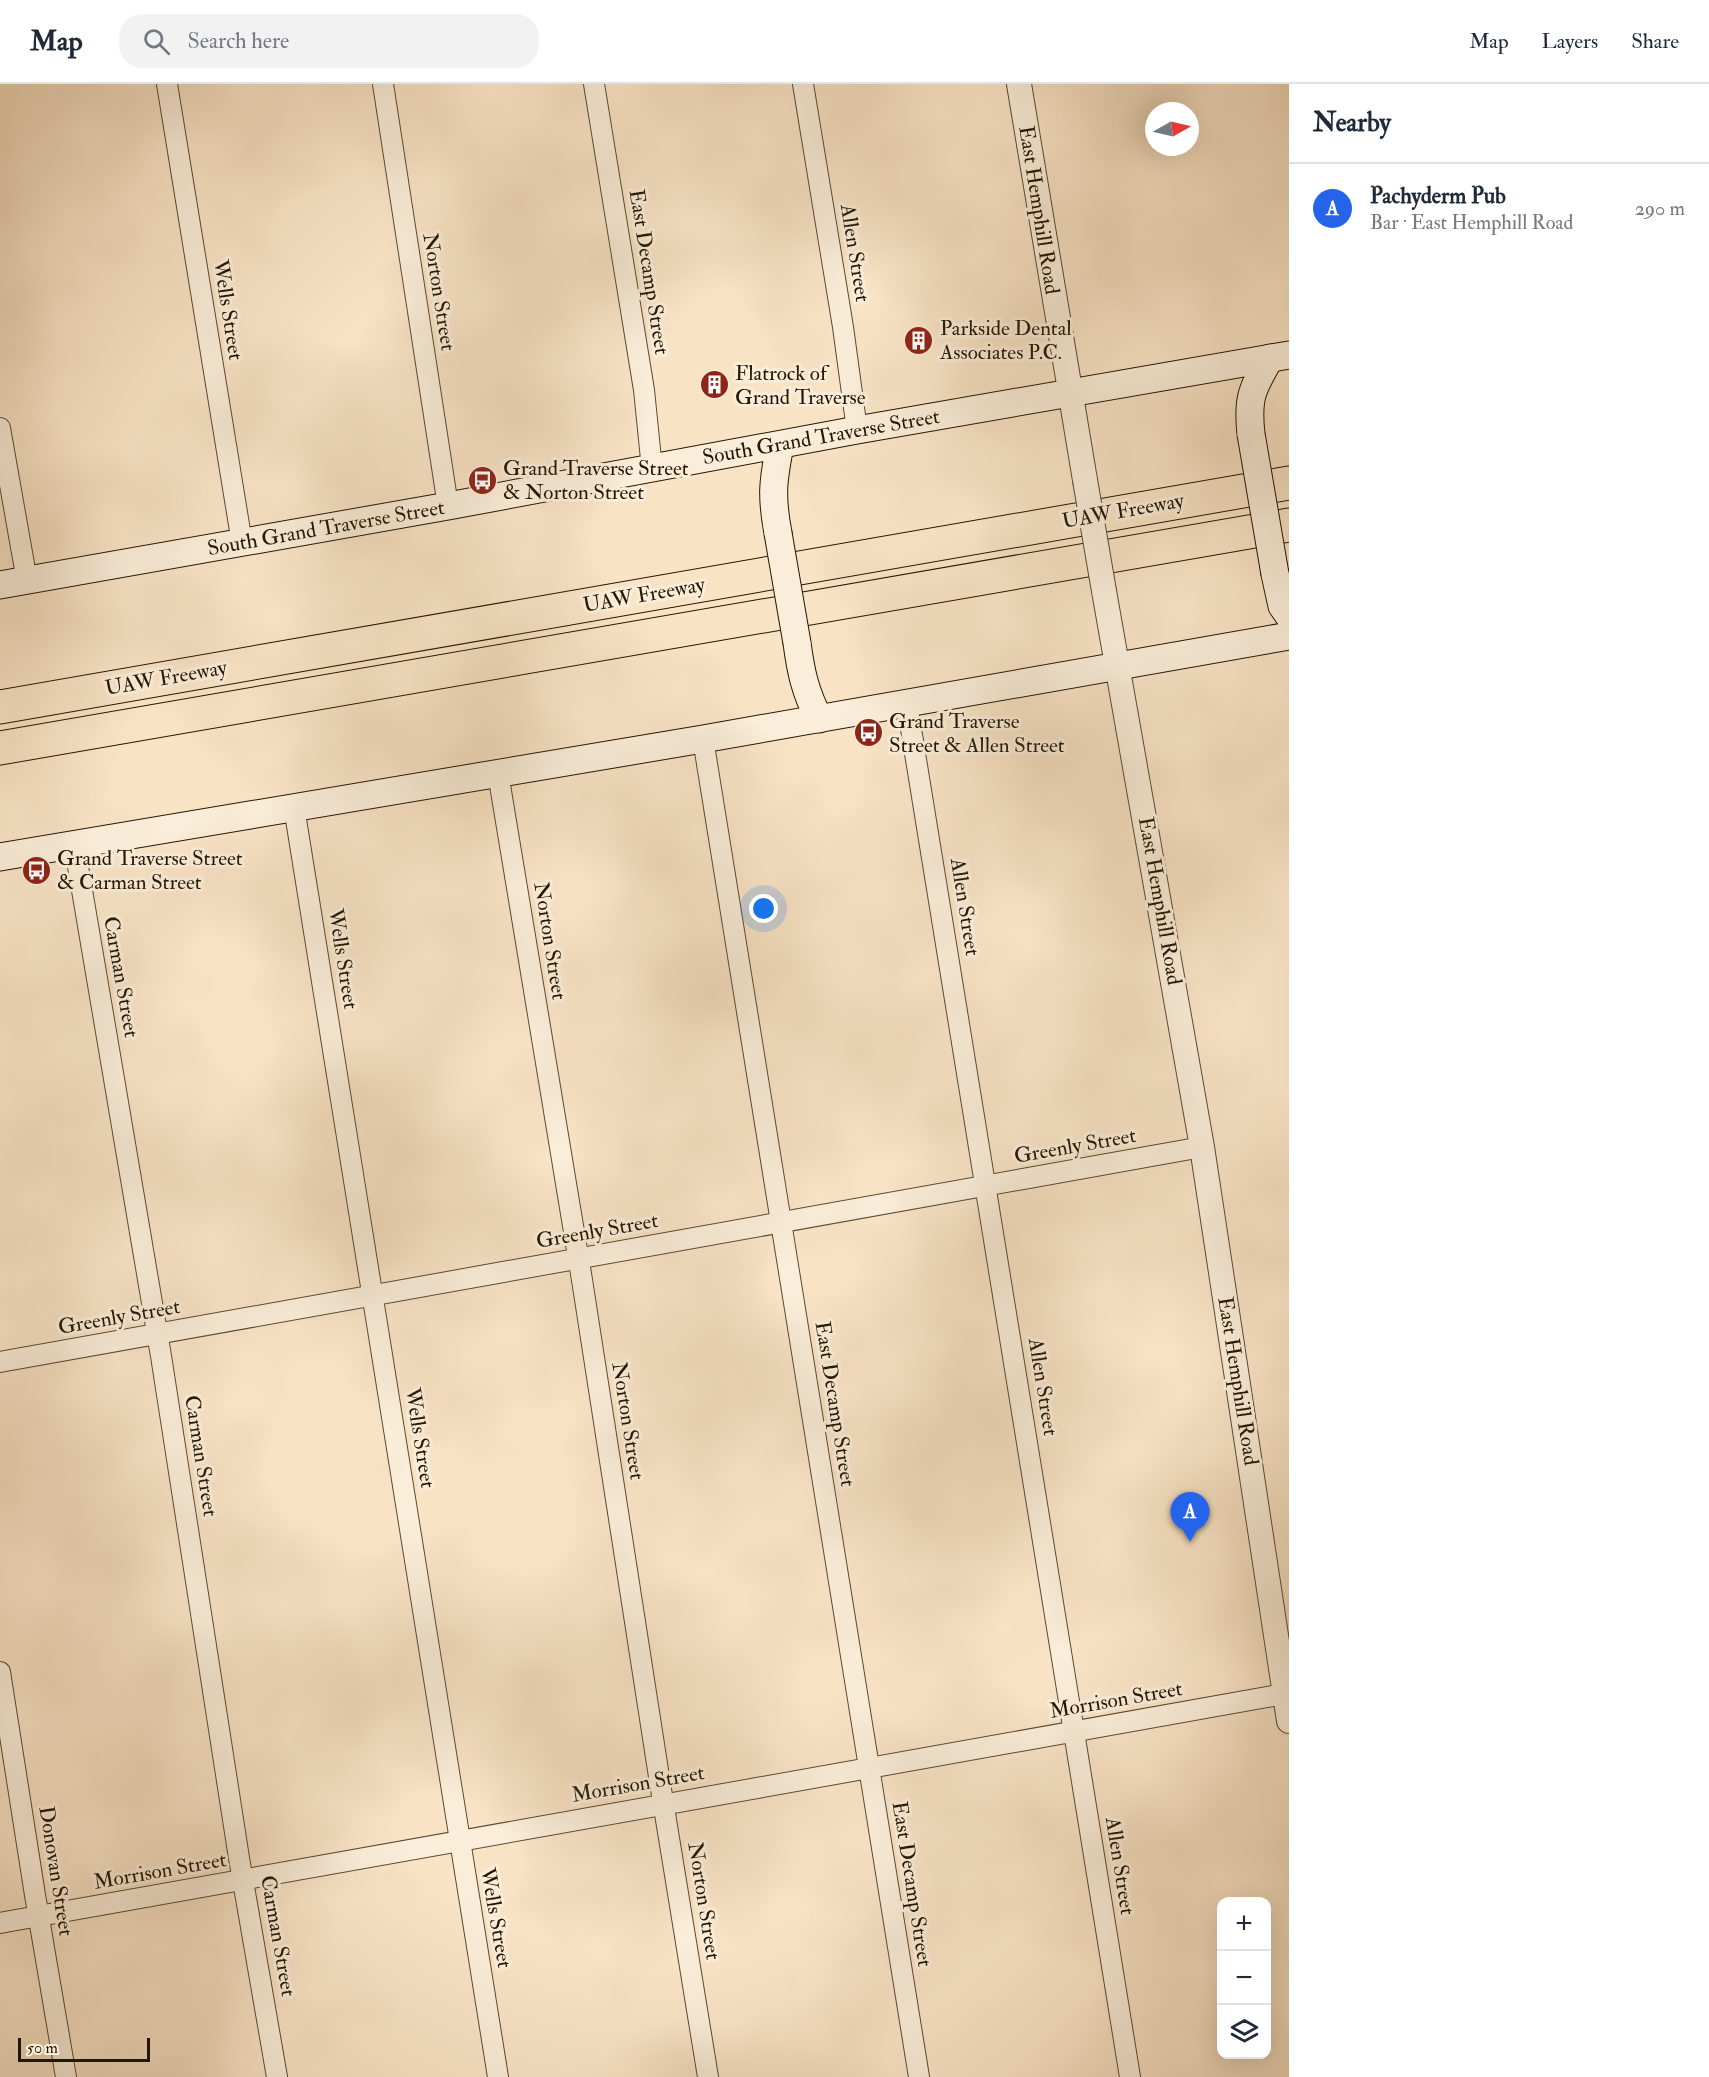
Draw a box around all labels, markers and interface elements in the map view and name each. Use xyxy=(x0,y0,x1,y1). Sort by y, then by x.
search box xyxy=(119,14,539,68)
text: Map xyxy=(30,24,83,59)
icon: search xyxy=(140,25,173,58)
text: Search here xyxy=(188,27,289,55)
text: Map xyxy=(1469,28,1509,55)
text: Layers xyxy=(1542,28,1598,55)
text: Share xyxy=(1631,28,1679,55)
north arrow xyxy=(1145,102,1199,156)
text: Nearby xyxy=(1313,107,1391,139)
street label: East Hemphill Road xyxy=(1012,124,1066,297)
text: Pachyderm Pub xyxy=(1370,182,1506,210)
street label: East Decamp Street xyxy=(623,187,675,357)
text: A xyxy=(1326,196,1339,221)
text: 290 m xyxy=(1635,196,1685,221)
street label: Allen Street xyxy=(834,201,876,304)
text: Bar · East Hemphill Road xyxy=(1370,210,1573,235)
street label: Norton Street xyxy=(416,231,462,353)
street label: Wells Street xyxy=(207,257,249,362)
place label: Parkside Dental Associates P.C. xyxy=(939,315,1072,366)
building icon: Parkside Dental Associates P.C. xyxy=(903,324,935,356)
place label: Flatrock of Grand Traverse xyxy=(735,360,866,411)
building icon: Flatrock of Grand Traverse xyxy=(698,369,730,401)
street label: South Grand Traverse Street xyxy=(700,403,942,471)
place label: Grand Traverse Street & Norton Street xyxy=(503,455,689,506)
bus stop icon: Grand Traverse Street & Norton Street xyxy=(466,464,498,496)
street label: UAW Freeway xyxy=(1060,487,1187,535)
street label: South Grand Traverse Street xyxy=(205,494,447,562)
street label: UAW Freeway xyxy=(581,571,708,619)
street label: UAW Freeway xyxy=(103,654,230,702)
place label: Grand Traverse Street & Allen Street xyxy=(889,708,1065,759)
bus stop icon: Grand Traverse Street & Allen Street xyxy=(852,717,884,749)
street label: East Hemphill Road xyxy=(1132,815,1188,988)
place label: Grand Traverse Street & Carman Street xyxy=(57,845,243,896)
bus stop icon: Grand Traverse Street & Carman Street xyxy=(20,854,52,886)
street label: Allen Street xyxy=(944,855,986,958)
street label: Norton Street xyxy=(527,880,573,1002)
your location xyxy=(749,894,778,923)
street label: Wells Street xyxy=(322,906,364,1011)
street label: Carman Street xyxy=(97,914,145,1040)
street label: Greenly Street xyxy=(1012,1122,1138,1170)
street label: Greenly Street xyxy=(534,1207,660,1255)
street label: Greenly Street xyxy=(56,1293,182,1341)
street label: East Hemphill Road xyxy=(1211,1295,1265,1468)
street label: East Decamp Street xyxy=(809,1319,861,1489)
street label: Allen Street xyxy=(1022,1335,1064,1438)
street label: Norton Street xyxy=(605,1360,651,1482)
street label: Wells Street xyxy=(399,1385,441,1490)
street label: Carman Street xyxy=(178,1393,224,1519)
pin: A xyxy=(1170,1492,1210,1542)
street label: Morrison Street xyxy=(1047,1675,1185,1725)
street label: Morrison Street xyxy=(569,1759,707,1809)
street label: East Decamp Street xyxy=(886,1799,938,1969)
street label: Donovan Street xyxy=(32,1804,80,1938)
street label: Allen Street xyxy=(1099,1814,1141,1917)
street label: Norton Street xyxy=(681,1840,727,1962)
street label: Morrison Street xyxy=(91,1846,229,1896)
street label: Wells Street xyxy=(474,1865,518,1970)
street label: Carman Street xyxy=(254,1873,302,1999)
map controls xyxy=(1217,1897,1271,2059)
button: + xyxy=(1217,1897,1271,1951)
button: − xyxy=(1217,1951,1271,2005)
button: layers xyxy=(1217,2005,1271,2059)
scale bar xyxy=(18,2035,150,2062)
text: 50 m xyxy=(27,2038,58,2058)

